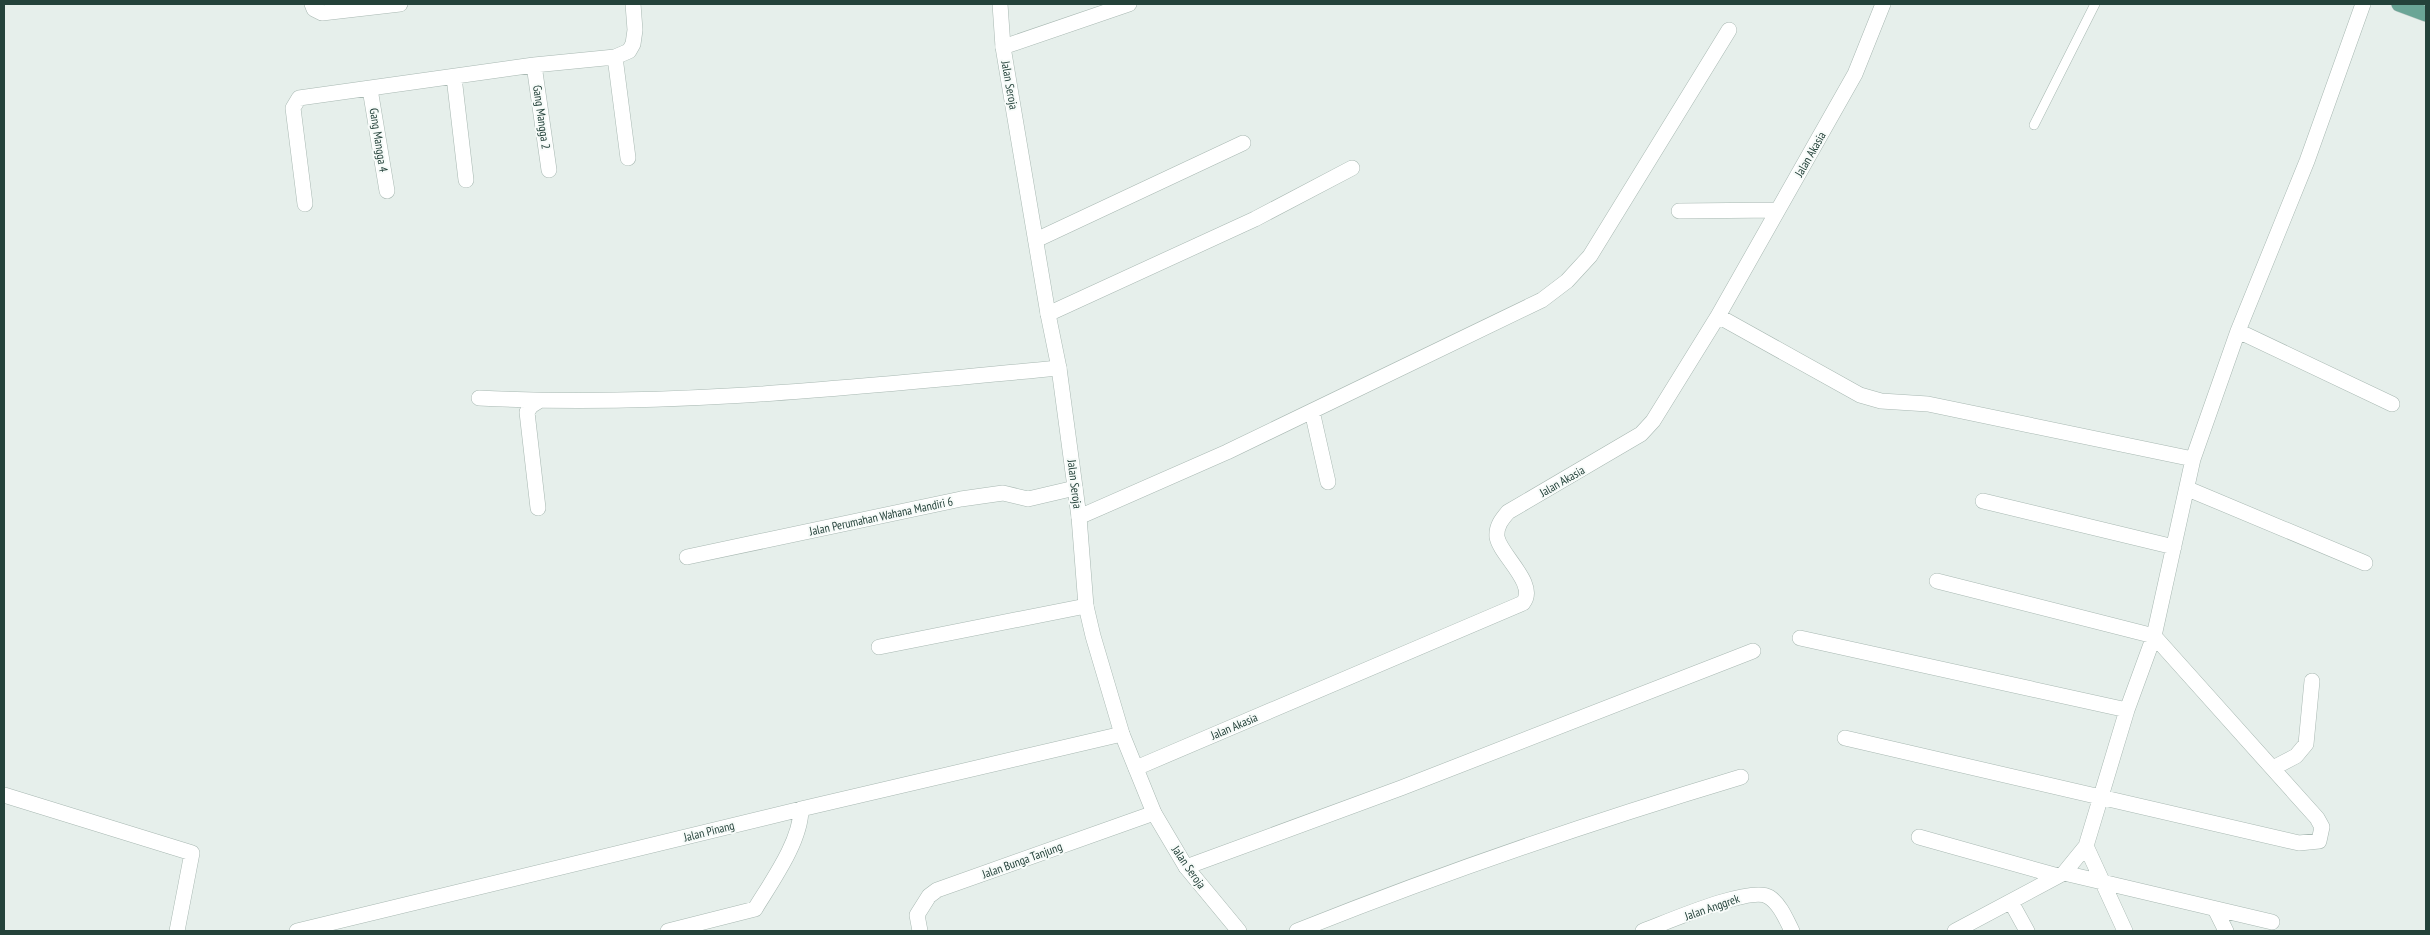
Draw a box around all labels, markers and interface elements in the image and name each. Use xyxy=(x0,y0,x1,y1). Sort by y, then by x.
street label: Jalan Seroja xyxy=(998,59,1022,111)
street label: Gang Mangga 2 xyxy=(530,84,554,150)
street label: Gang Mangga 4 xyxy=(367,107,392,174)
street label: Jalan Akasia xyxy=(1791,129,1829,180)
street label: Jalan Seroja xyxy=(1064,458,1085,509)
street label: Jalan Akasia xyxy=(1536,462,1587,500)
street label: Jalan Perumahan Wahana Mandiri 6 xyxy=(807,493,954,539)
street label: Jalan Akasia xyxy=(1207,709,1260,743)
street label: Jalan Pinang xyxy=(681,817,736,845)
street label: Jalan Bunga Tanjung xyxy=(979,839,1064,882)
street label: Jalan Seroja xyxy=(1168,842,1209,892)
street label: Jalan Anggrek xyxy=(1682,891,1742,924)

